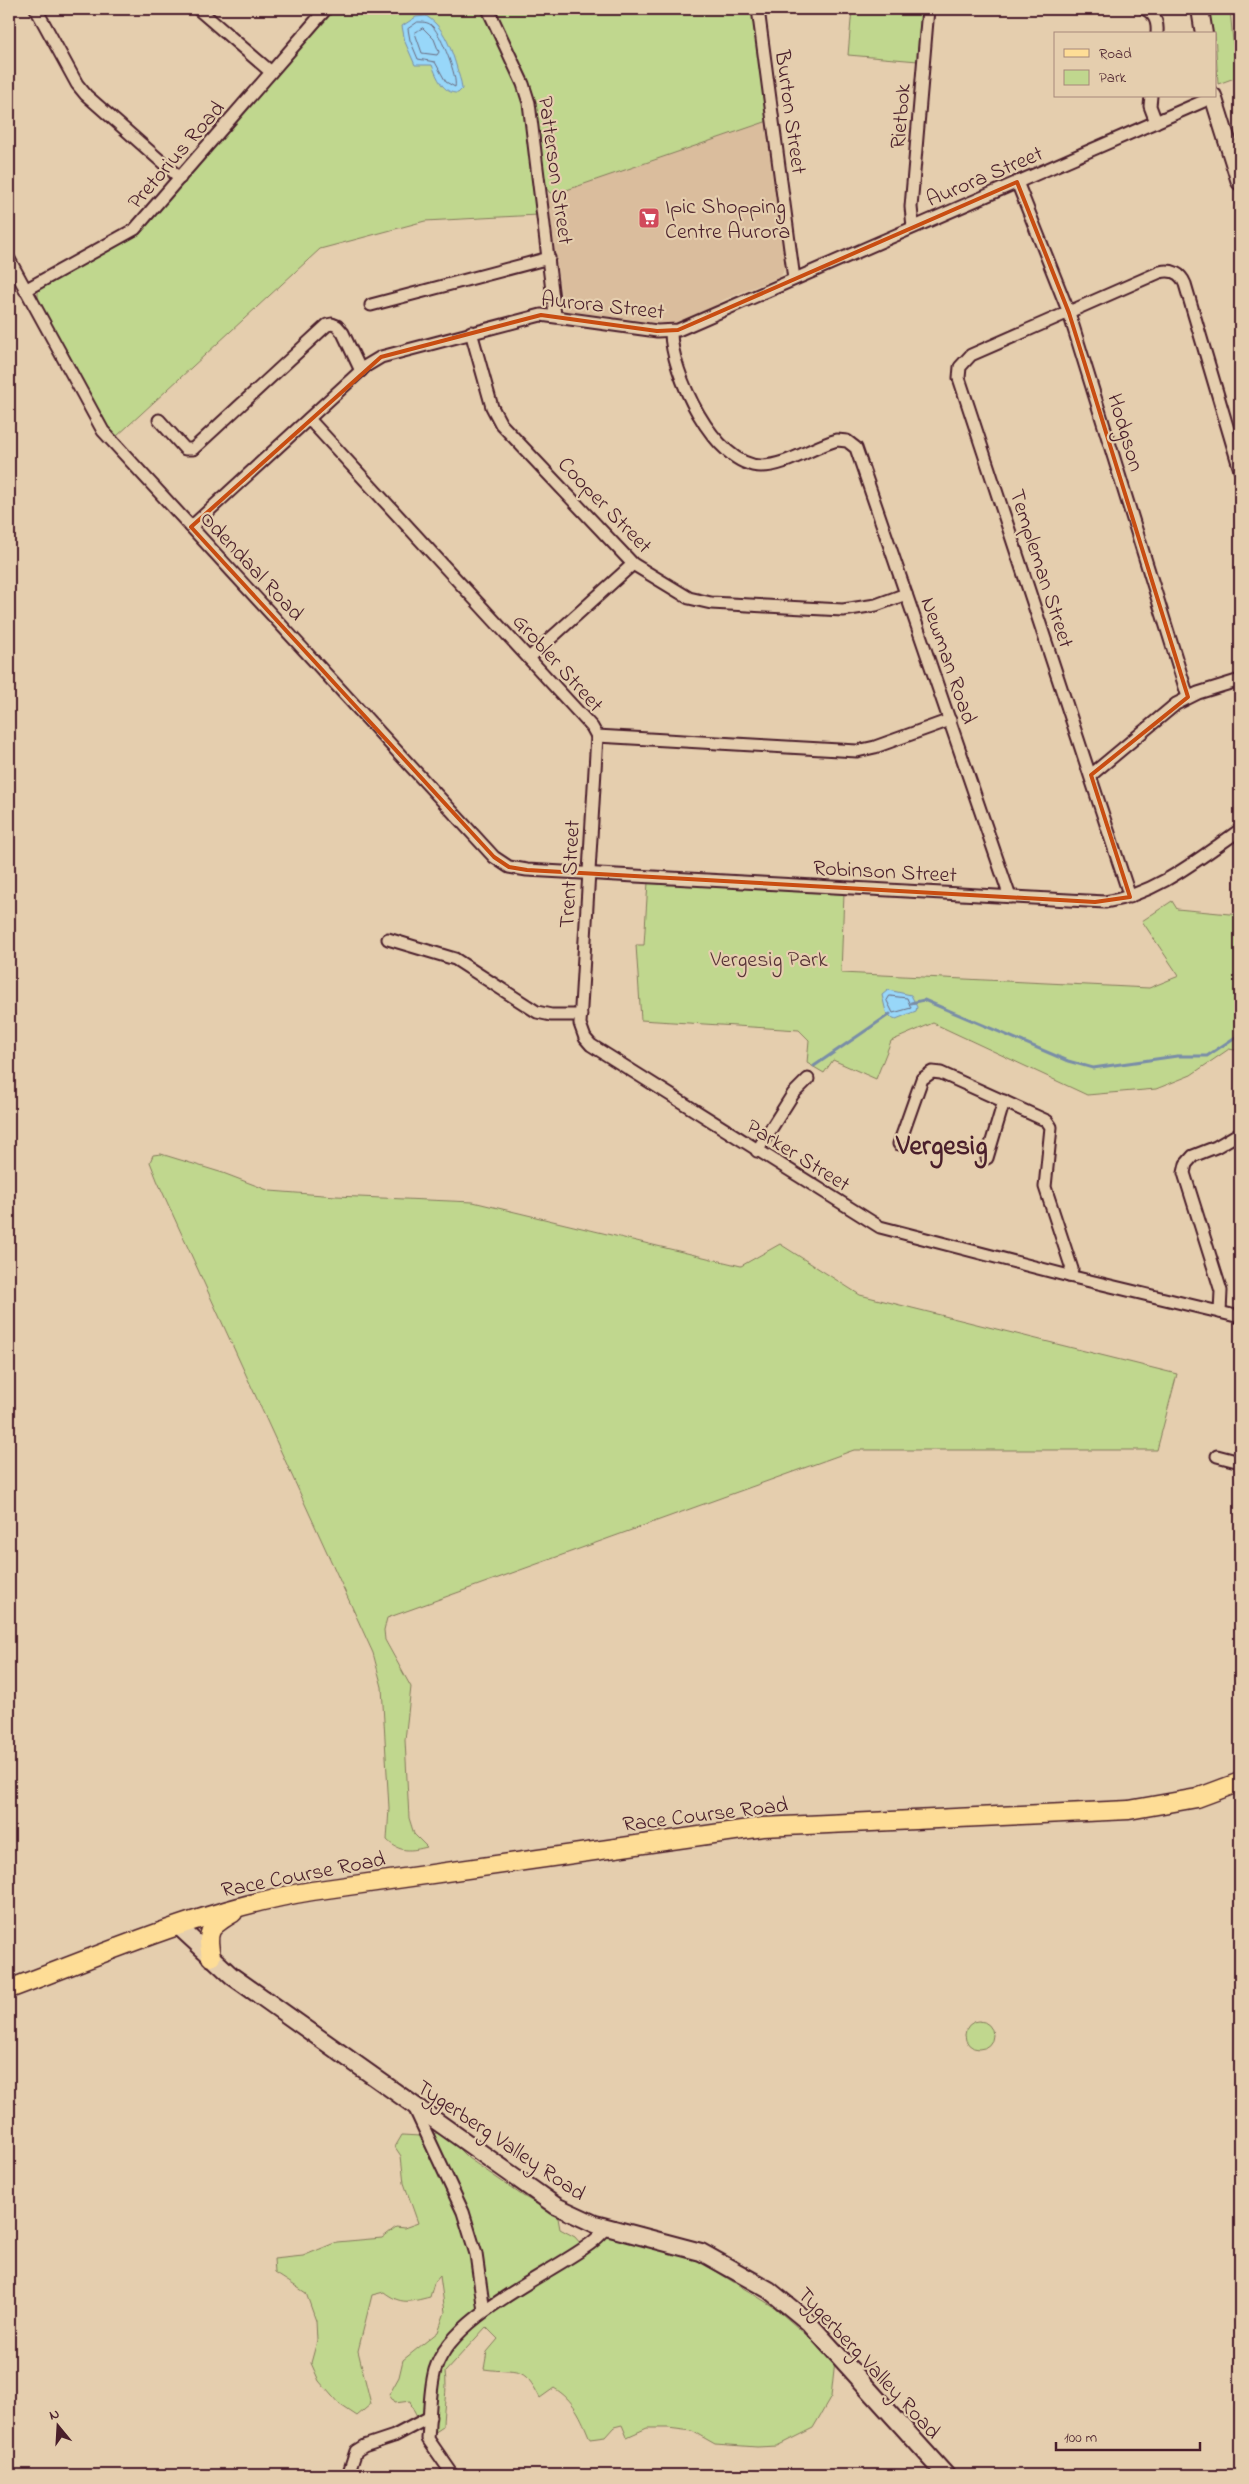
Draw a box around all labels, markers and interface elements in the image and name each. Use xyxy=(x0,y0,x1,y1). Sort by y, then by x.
legend xyxy=(1054,32,1216,98)
text: Road xyxy=(1099,43,1132,65)
street label: Burton Street xyxy=(764,47,814,177)
text: Park xyxy=(1099,67,1127,89)
street label: Rietbok xyxy=(883,82,921,150)
street label: Patterson Street xyxy=(528,94,580,247)
street label: Pretorius Road xyxy=(121,95,234,217)
street label: Aurora Street xyxy=(922,139,1049,217)
place label: Ipic Shopping Centre Aurora xyxy=(665,192,790,249)
supermarket icon: Ipic Shopping Centre Aurora xyxy=(637,206,661,230)
street label: Aurora Street xyxy=(539,285,667,329)
street label: Hodgson xyxy=(1096,390,1151,476)
street label: Cooper Street xyxy=(549,450,659,562)
street label: Templeman Street xyxy=(999,485,1081,653)
street label: Odendaal Road xyxy=(191,505,310,629)
street label: Newman Road xyxy=(910,593,984,729)
street label: Grobler Street xyxy=(504,607,610,721)
street label: Trent Street xyxy=(552,819,590,929)
street label: Robinson Street xyxy=(812,853,958,893)
park label: Vergesig Park xyxy=(709,945,828,978)
street label: Parker Street xyxy=(739,1112,856,1202)
district label: Vergesig xyxy=(895,1127,988,1169)
street label: Race Course Road xyxy=(621,1790,790,1842)
street label: Race Course Road xyxy=(219,1844,388,1908)
street label: Tygerberg Valley Road xyxy=(409,2073,592,2211)
street label: Tygerberg Valley Road xyxy=(788,2281,947,2448)
north arrow xyxy=(32,2402,82,2452)
text: N xyxy=(47,2404,62,2427)
scale bar xyxy=(1056,2419,1200,2451)
text: 100 m xyxy=(1064,2427,1097,2449)

